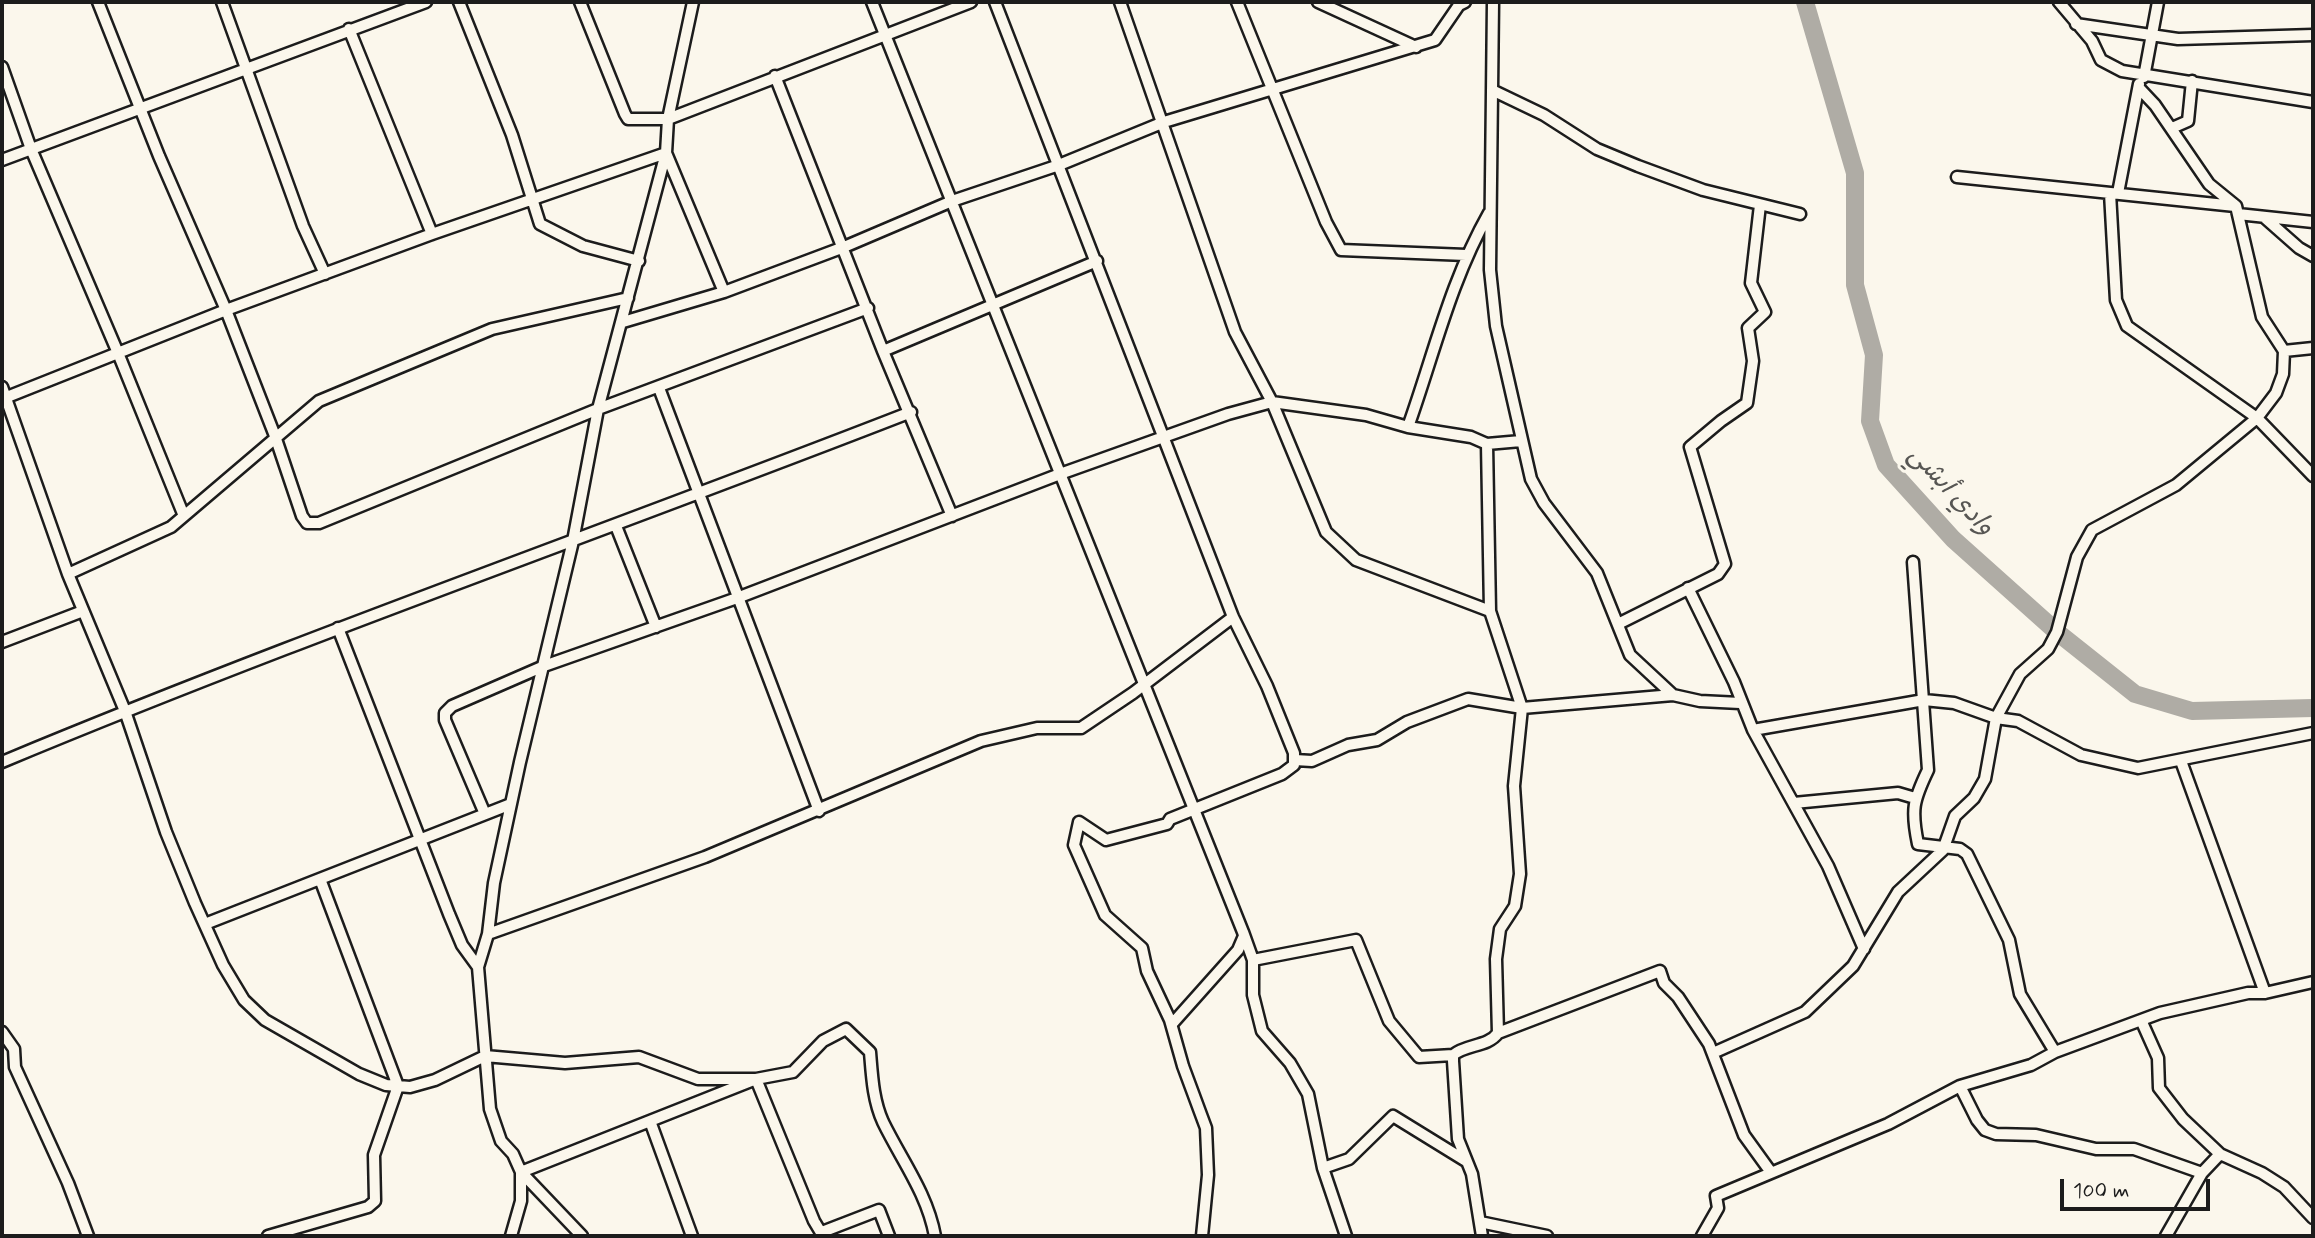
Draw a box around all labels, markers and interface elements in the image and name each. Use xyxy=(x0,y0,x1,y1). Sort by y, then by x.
water label: وادي أبشي xyxy=(1901,441,1999,543)
scale bar xyxy=(2063,1164,2214,1208)
text: 100 m xyxy=(2073,1177,2129,1205)

